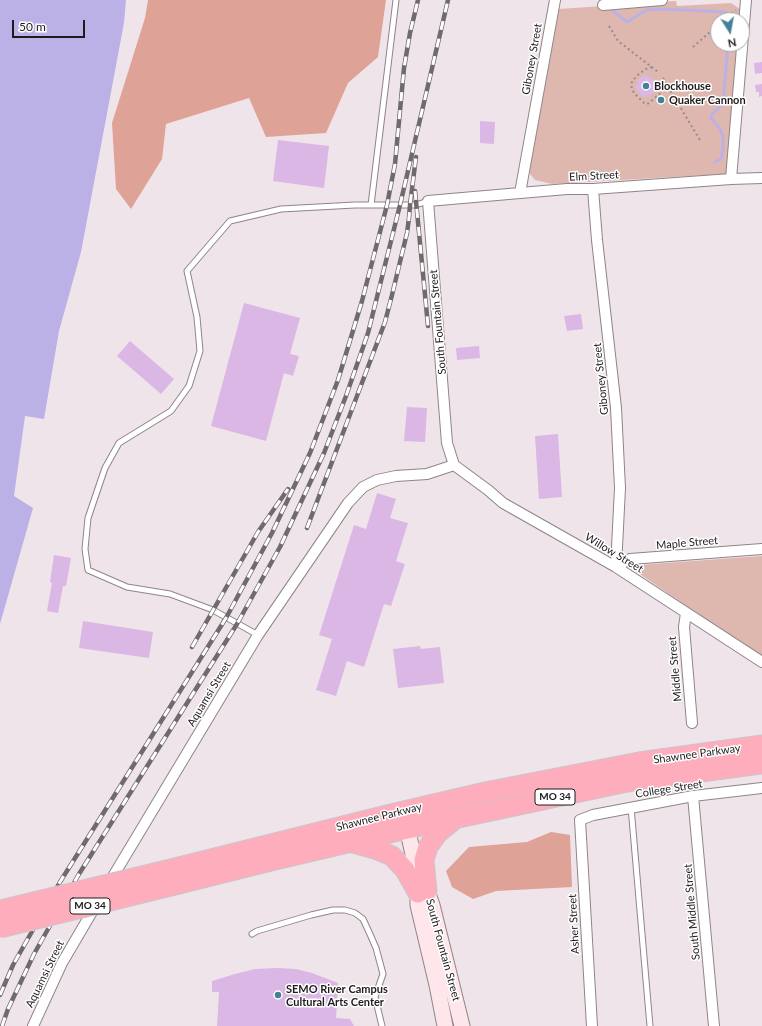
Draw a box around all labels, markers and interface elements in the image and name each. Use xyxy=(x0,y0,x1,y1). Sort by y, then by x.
scale bar xyxy=(14,12,87,38)
north arrow xyxy=(710,12,750,52)
text: 50 m xyxy=(19,19,46,34)
street label: Giboney Street xyxy=(519,22,545,96)
text: N xyxy=(727,36,738,50)
place label: Blockhouse xyxy=(654,79,711,93)
marker: Blockhouse xyxy=(641,81,651,91)
place label: Quaker Cannon xyxy=(669,93,746,107)
marker: Quaker Cannon xyxy=(656,95,666,105)
street label: Elm Street xyxy=(569,168,619,184)
street label: South Fountain Street xyxy=(427,269,449,375)
street label: Giboney Street xyxy=(591,342,611,416)
street label: Willow Street xyxy=(582,530,646,576)
street label: Maple Street xyxy=(656,534,718,552)
street label: Middle Street xyxy=(666,636,684,702)
street label: Aquamsi Street xyxy=(184,659,234,729)
street label: Shawnee Parkway xyxy=(653,741,741,767)
street label: College Street xyxy=(635,777,703,801)
road number: MO 34 xyxy=(535,789,575,805)
street label: Shawnee Parkway xyxy=(335,800,423,834)
street label: South Middle Street xyxy=(681,863,703,961)
street label: Asher Street xyxy=(566,894,582,954)
street label: South Fountain Street xyxy=(423,897,463,1003)
road number: MO 34 xyxy=(70,898,110,914)
street label: Aquamsi Street xyxy=(23,938,67,1010)
place label: SEMO River Campus Cultural Arts Center xyxy=(286,982,388,1008)
marker: SEMO River Campus Cultural Arts Center xyxy=(273,990,283,1000)

